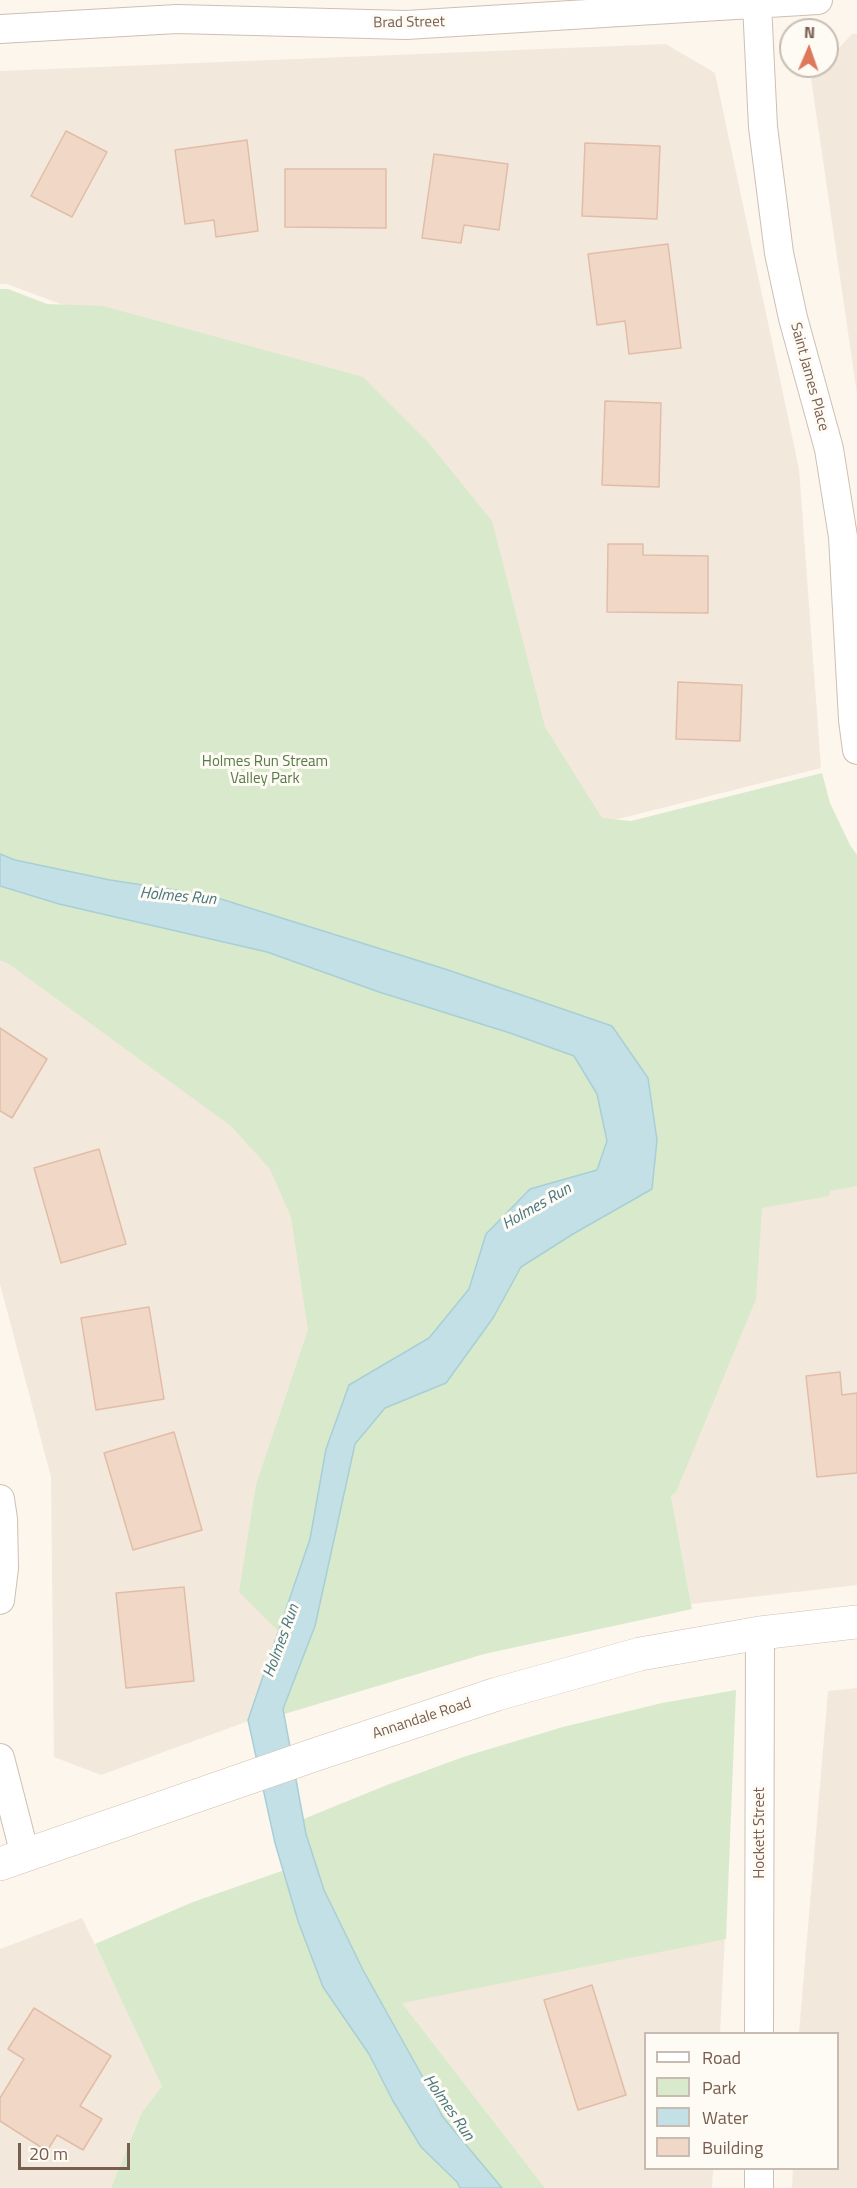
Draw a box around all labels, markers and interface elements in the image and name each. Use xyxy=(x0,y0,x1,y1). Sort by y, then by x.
street label: Brad Street xyxy=(373,13,445,33)
north arrow xyxy=(779,18,839,78)
text: N xyxy=(804,20,816,44)
street label: Saint James Place xyxy=(786,321,832,433)
park label: Holmes Run Stream Valley Park xyxy=(202,753,328,788)
water label: Holmes Run xyxy=(139,884,217,910)
water label: Holmes Run xyxy=(499,1180,575,1234)
water label: Holmes Run xyxy=(260,1602,304,1680)
street label: Annandale Road xyxy=(370,1695,474,1743)
street label: Hockett Street xyxy=(751,1787,769,1879)
legend xyxy=(644,2032,839,2170)
text: Road xyxy=(702,2044,741,2071)
water label: Holmes Run xyxy=(418,2071,478,2145)
text: Park xyxy=(702,2074,736,2101)
text: Water xyxy=(702,2104,748,2131)
scale bar xyxy=(21,2131,134,2169)
text: Building xyxy=(702,2134,763,2161)
text: 20 m xyxy=(29,2140,68,2167)

